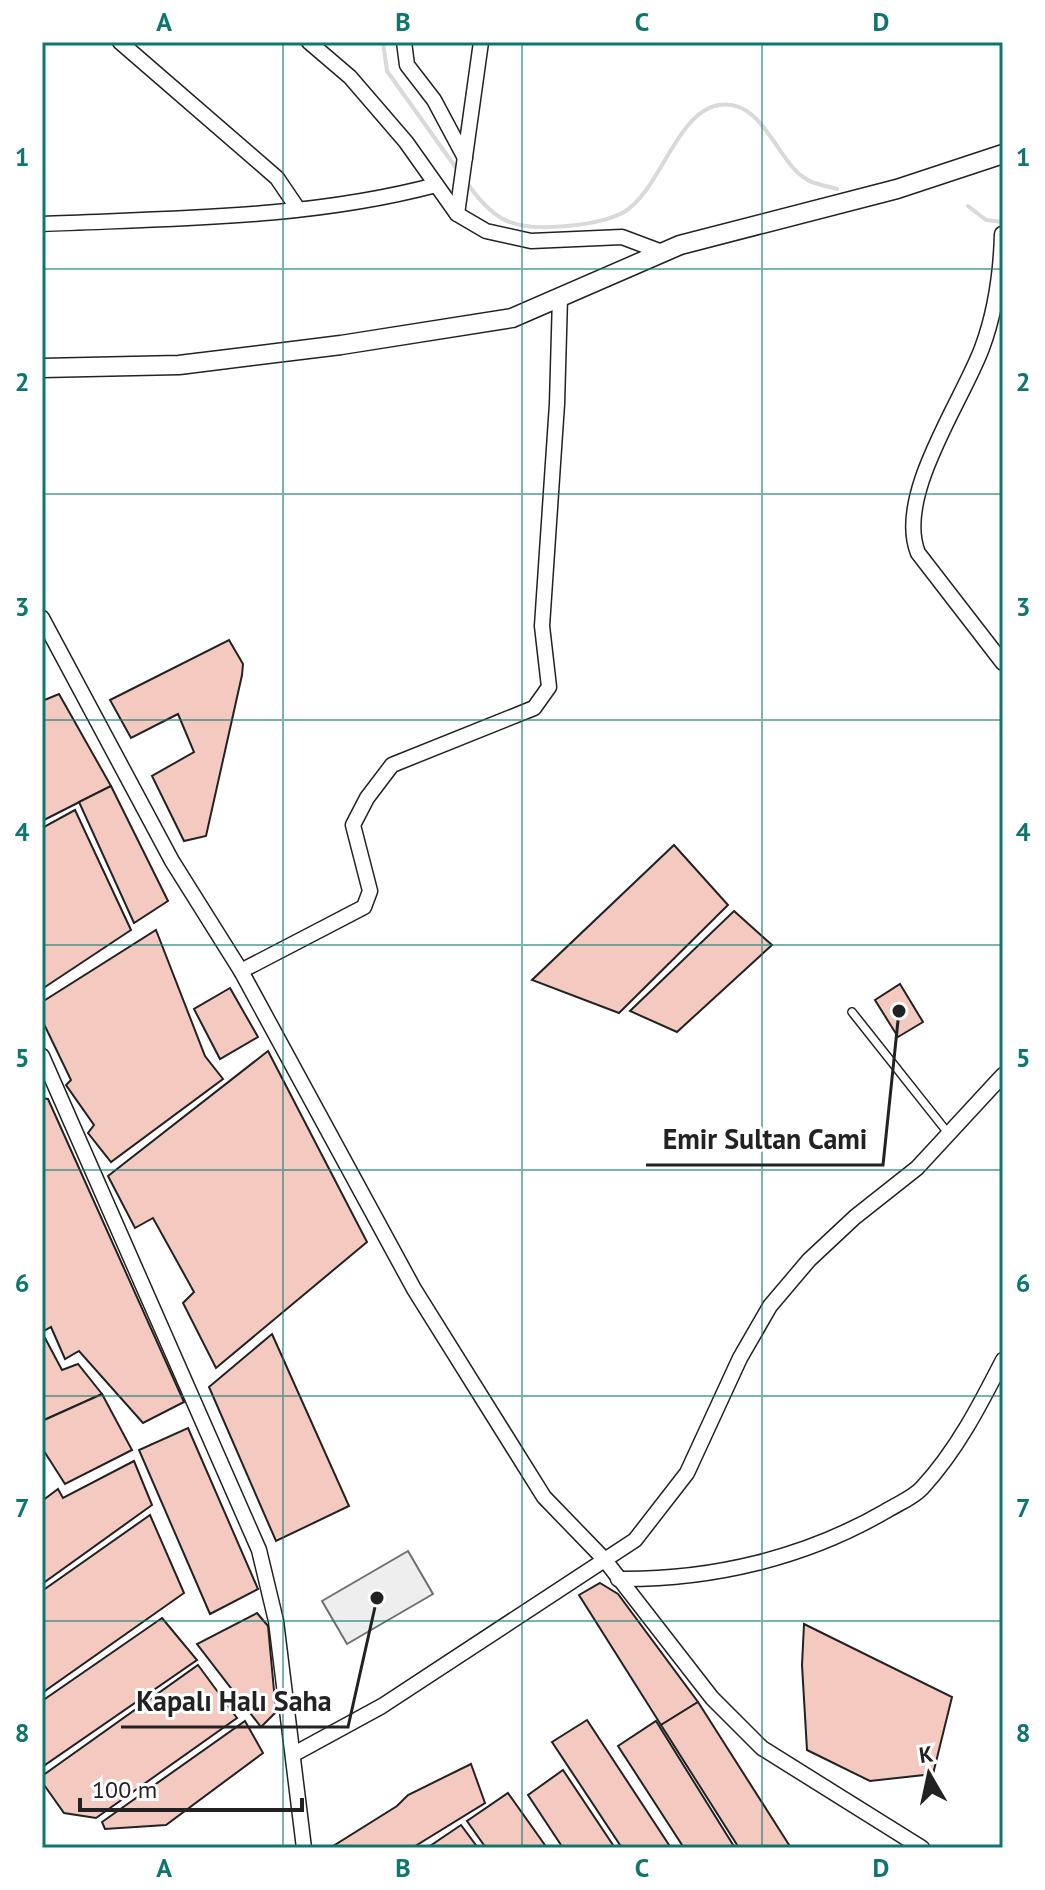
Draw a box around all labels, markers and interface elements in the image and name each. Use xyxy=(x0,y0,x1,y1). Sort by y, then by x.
text: A xyxy=(156,5,172,38)
text: B xyxy=(395,5,411,38)
text: C xyxy=(635,5,649,38)
text: D xyxy=(873,5,889,38)
text: 1 xyxy=(15,140,29,173)
text: 1 xyxy=(1016,140,1030,173)
text: 2 xyxy=(15,365,29,398)
text: 2 xyxy=(1016,365,1030,398)
text: 3 xyxy=(15,590,29,623)
text: 3 xyxy=(1016,590,1030,623)
text: 4 xyxy=(15,815,30,848)
text: 4 xyxy=(1016,815,1031,848)
text: 5 xyxy=(15,1041,29,1074)
text: 5 xyxy=(1016,1041,1030,1074)
callout: Emir Sultan Cami xyxy=(646,1113,883,1165)
text: Emir Sultan Cami xyxy=(663,1120,867,1157)
text: 6 xyxy=(15,1266,29,1299)
text: 6 xyxy=(1016,1266,1030,1299)
text: 7 xyxy=(15,1491,29,1524)
text: 7 xyxy=(1016,1491,1030,1524)
callout: Kapalı Halı Saha xyxy=(121,1675,348,1727)
text: Kapalı Halı Saha xyxy=(136,1682,332,1719)
text: 8 xyxy=(15,1716,29,1749)
text: 8 xyxy=(1016,1716,1030,1749)
north arrow xyxy=(889,1734,969,1814)
text: K xyxy=(917,1739,935,1769)
scale bar xyxy=(80,1762,302,1812)
text: 100 m xyxy=(92,1774,157,1805)
text: A xyxy=(156,1851,172,1884)
text: B xyxy=(395,1851,411,1884)
text: C xyxy=(635,1851,649,1884)
text: D xyxy=(873,1851,889,1884)

